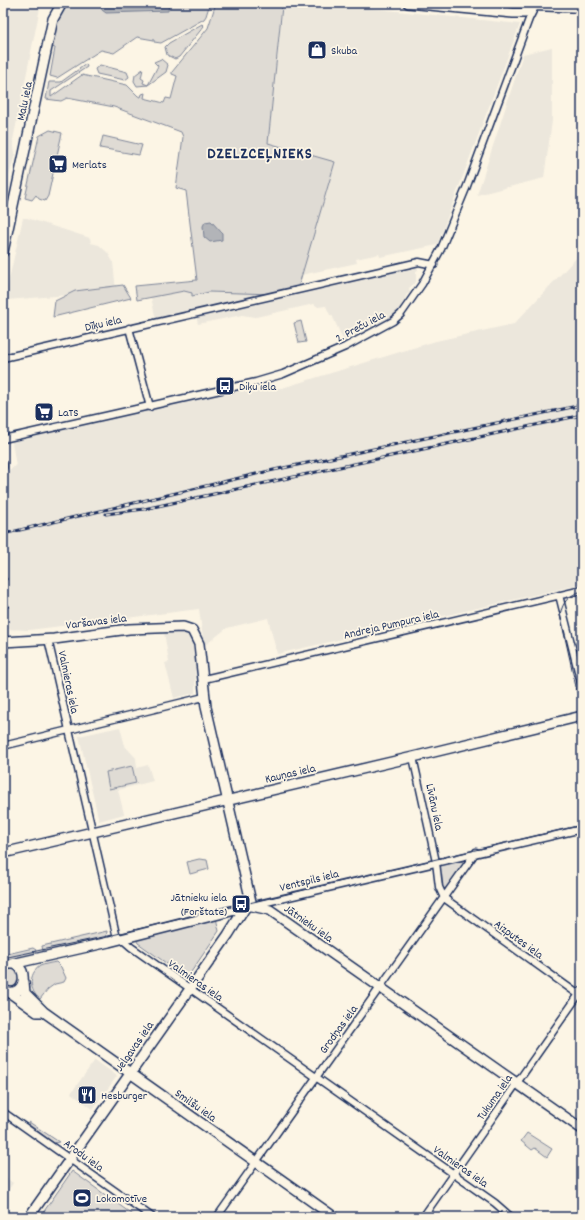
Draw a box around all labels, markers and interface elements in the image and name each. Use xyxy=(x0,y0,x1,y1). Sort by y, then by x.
shop icon: Skuba xyxy=(306,39,328,61)
place label: Skuba xyxy=(331,43,358,60)
street label: Malu iela xyxy=(13,80,38,122)
district label: DZELZCEĻNIEKS xyxy=(207,143,313,166)
supermarket icon: Merlats xyxy=(47,153,69,175)
place label: Merlats xyxy=(72,157,107,174)
street label: 2. Preču iela xyxy=(333,307,389,347)
street label: Dīķu iela xyxy=(83,312,124,337)
bus stop icon: Diķu iela xyxy=(214,375,236,397)
place label: Diķu iela xyxy=(239,379,276,396)
supermarket icon: LaTS xyxy=(33,401,55,423)
place label: LaTS xyxy=(58,405,79,422)
street label: Andreja Pumpura iela xyxy=(342,606,441,645)
street label: Varšavas iela xyxy=(65,610,128,635)
street label: Valmieras iela xyxy=(53,649,83,716)
street label: Kauņas iela xyxy=(263,760,318,789)
street label: Līvānu iela xyxy=(420,782,447,833)
street label: Ventspils iela xyxy=(278,866,341,897)
place label: Jātnieku iela (Forštate) xyxy=(170,890,227,921)
bus stop icon: Jātnieku iela (Forštate) xyxy=(230,893,252,915)
street label: Jātnieku iela xyxy=(280,901,337,948)
street label: Aizputes iela xyxy=(490,916,547,964)
street label: Valmieras iela xyxy=(164,956,226,1007)
street label: Grodņas iela xyxy=(316,1002,363,1058)
street label: Jelgavas iela xyxy=(112,1018,159,1075)
street label: Tukuma iela xyxy=(473,1071,517,1124)
restaurant icon: Hesburger xyxy=(76,1084,98,1106)
street label: Smilšu iela xyxy=(171,1086,220,1127)
place label: Hesburger xyxy=(101,1088,148,1105)
street label: Arodu iela xyxy=(60,1136,107,1177)
street label: Valmieras iela xyxy=(429,1142,491,1193)
sports icon: Lokomotīve xyxy=(71,1187,93,1209)
place label: Lokomotīve xyxy=(96,1191,147,1208)

